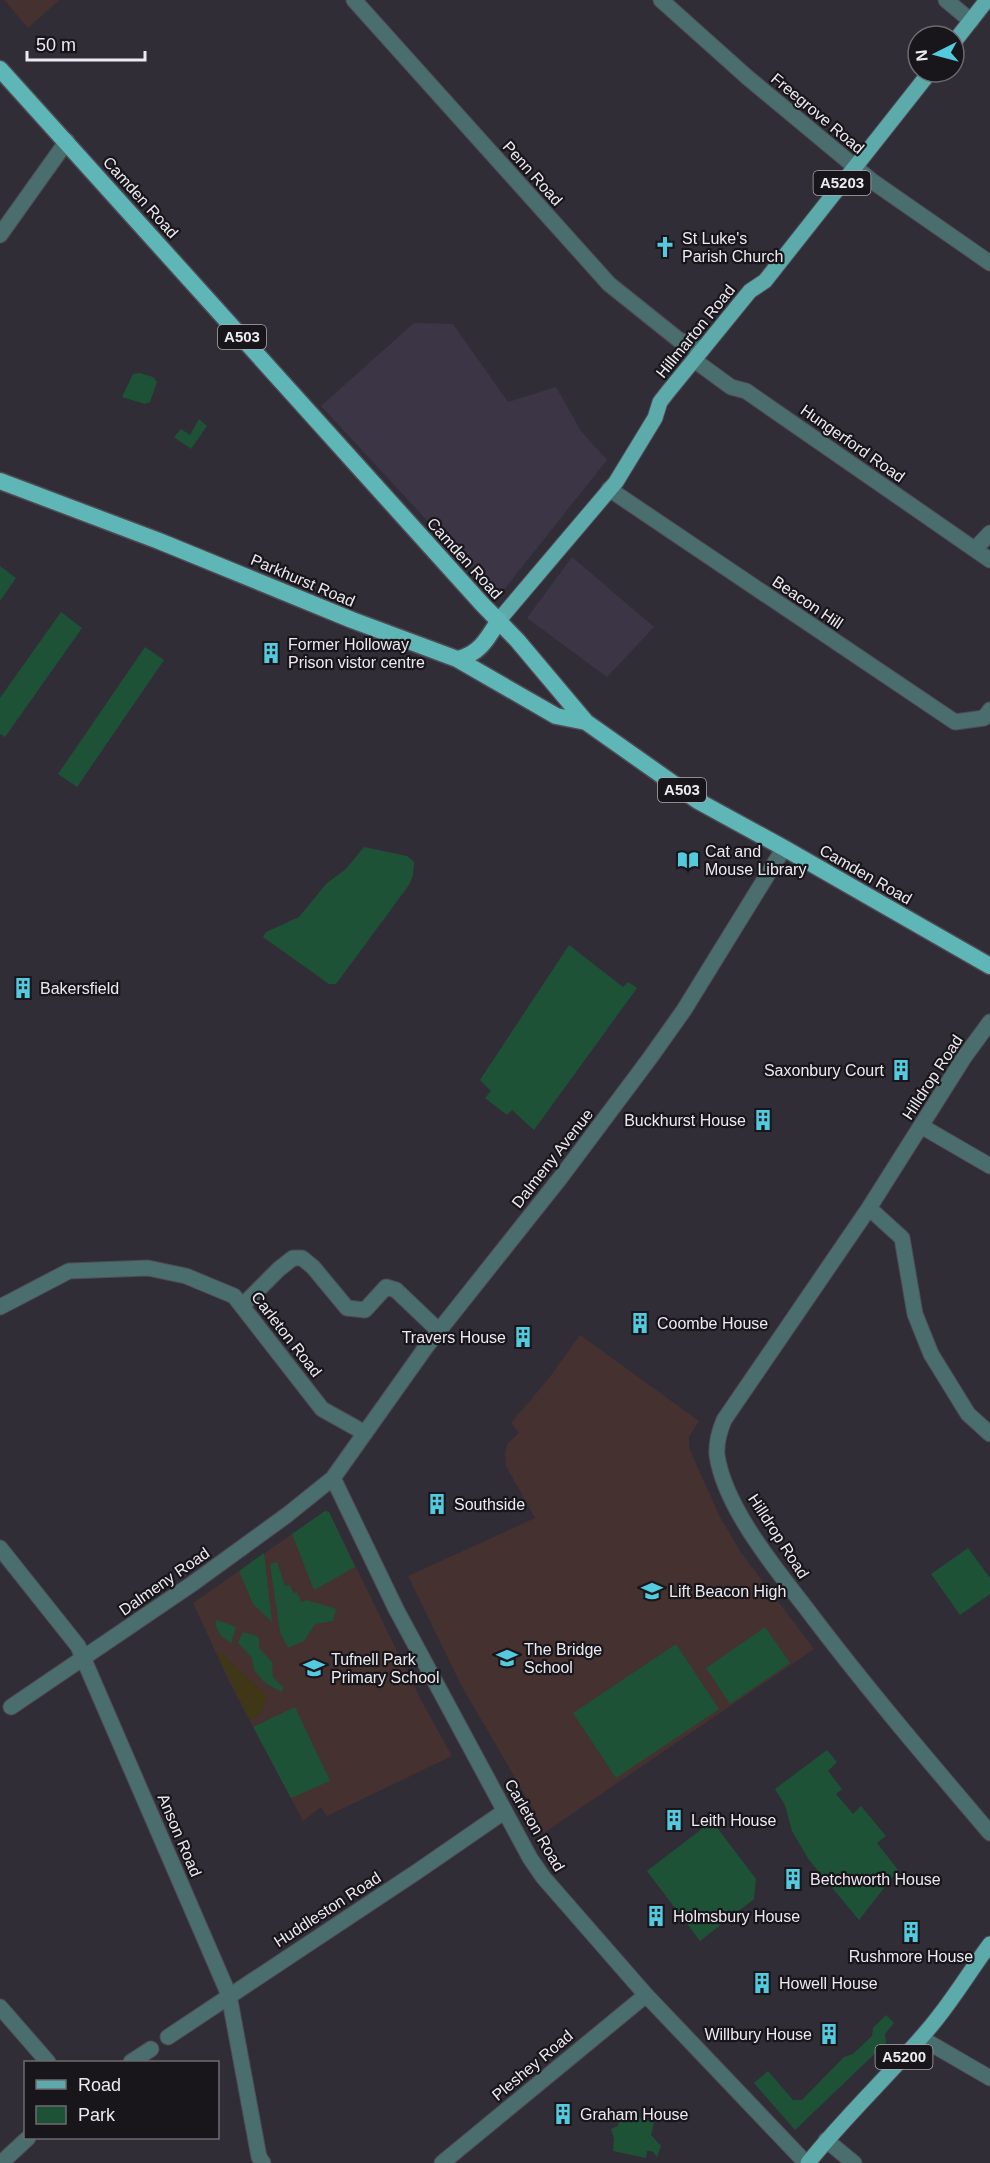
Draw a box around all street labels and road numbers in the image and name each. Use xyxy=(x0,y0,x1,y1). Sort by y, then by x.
street label: Freegrove Road xyxy=(768,70,867,157)
street label: Penn Road xyxy=(500,138,566,209)
street label: Camden Road xyxy=(100,153,181,241)
road number: A5203 xyxy=(814,171,870,195)
street label: Hillmarton Road xyxy=(653,281,738,381)
road number: A503 xyxy=(218,325,266,349)
street label: Hungerford Road xyxy=(798,401,908,486)
street label: Camden Road xyxy=(424,514,505,602)
street label: Parkhurst Road xyxy=(248,551,357,610)
street label: Beacon Hill xyxy=(769,573,846,632)
road number: A503 xyxy=(658,778,706,802)
street label: Camden Road xyxy=(817,841,915,908)
street label: Hilldrop Road xyxy=(899,1032,966,1123)
street label: Dalmeny Avenue xyxy=(509,1105,596,1211)
street label: Carleton Road xyxy=(248,1288,325,1380)
street label: Hilldrop Road xyxy=(745,1491,812,1582)
street label: Dalmeny Road xyxy=(116,1544,213,1619)
street label: Carleton Road xyxy=(501,1776,568,1874)
street label: Anson Road xyxy=(155,1791,205,1879)
street label: Huddleston Road xyxy=(271,1869,384,1950)
street label: Pleshey Road xyxy=(489,2027,576,2104)
road number: A5200 xyxy=(876,2045,932,2069)

